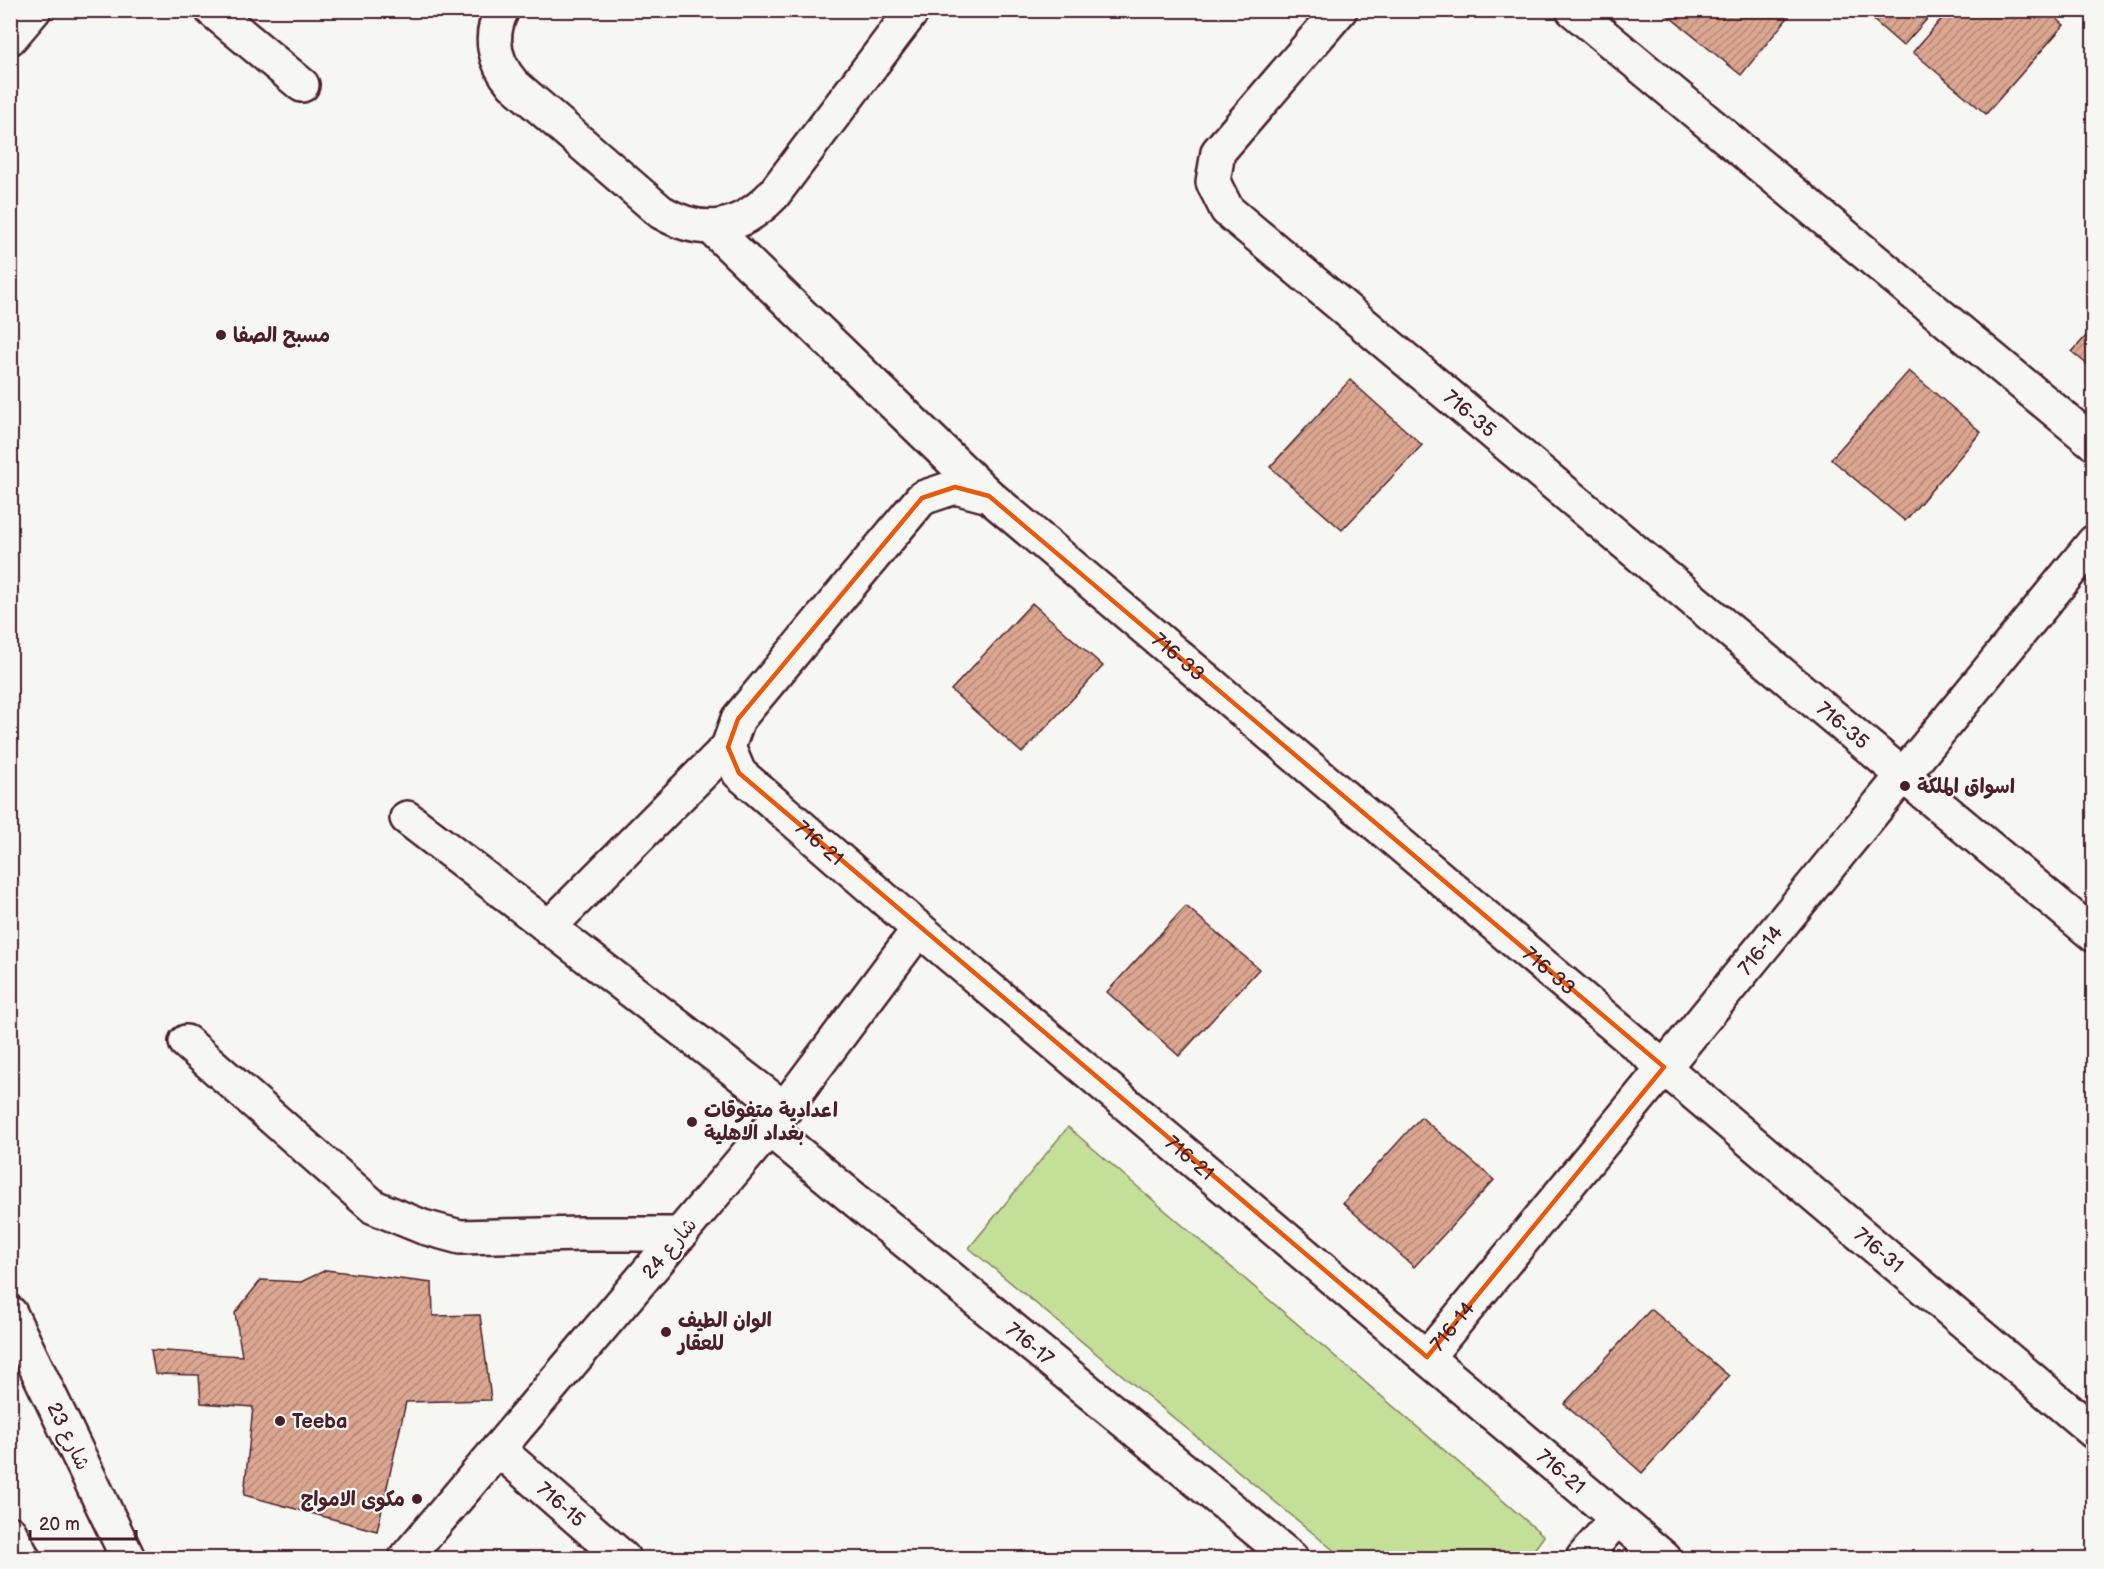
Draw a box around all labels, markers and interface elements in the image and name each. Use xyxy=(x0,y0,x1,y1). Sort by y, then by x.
place label: مسبح الصفا xyxy=(233,324,330,348)
marker: مسبح الصفا xyxy=(214,328,228,342)
street label: 716-35 xyxy=(1439,385,1501,443)
street label: 716-33 xyxy=(1147,628,1209,686)
street label: 716-35 xyxy=(1811,697,1873,755)
place label: اسواق الملكة xyxy=(1917,775,2015,799)
marker: اسواق الملكة xyxy=(1898,779,1912,793)
street label: 716-21 xyxy=(790,816,848,871)
street label: 716-14 xyxy=(1734,921,1788,980)
street label: 716-33 xyxy=(1517,942,1580,1001)
place label: اعدادية متفوقات بغداد الاهلية xyxy=(704,1099,838,1146)
marker: اعدادية متفوقات بغداد الاهلية xyxy=(685,1115,699,1129)
street label: 716-21 xyxy=(1160,1131,1219,1186)
street label: شارع 24 xyxy=(637,1213,703,1285)
street label: 716-31 xyxy=(1849,1223,1908,1278)
street label: 716-14 xyxy=(1426,1297,1480,1356)
place label: الوان الطيف للعقار xyxy=(676,1309,772,1356)
street label: 716-17 xyxy=(1001,1318,1058,1371)
marker: الوان الطيف للعقار xyxy=(659,1325,673,1339)
street label: شارع 23 xyxy=(41,1399,95,1475)
place label: Teeba xyxy=(292,1410,347,1434)
marker: Teeba xyxy=(273,1414,287,1428)
street label: 716-21 xyxy=(1531,1445,1590,1499)
street label: 716-15 xyxy=(532,1477,590,1533)
place label: مكوى الامواج xyxy=(301,1488,405,1512)
marker: مكوى الامواج xyxy=(410,1492,424,1506)
scale bar xyxy=(30,1503,136,1541)
text: 20 m xyxy=(39,1514,80,1535)

